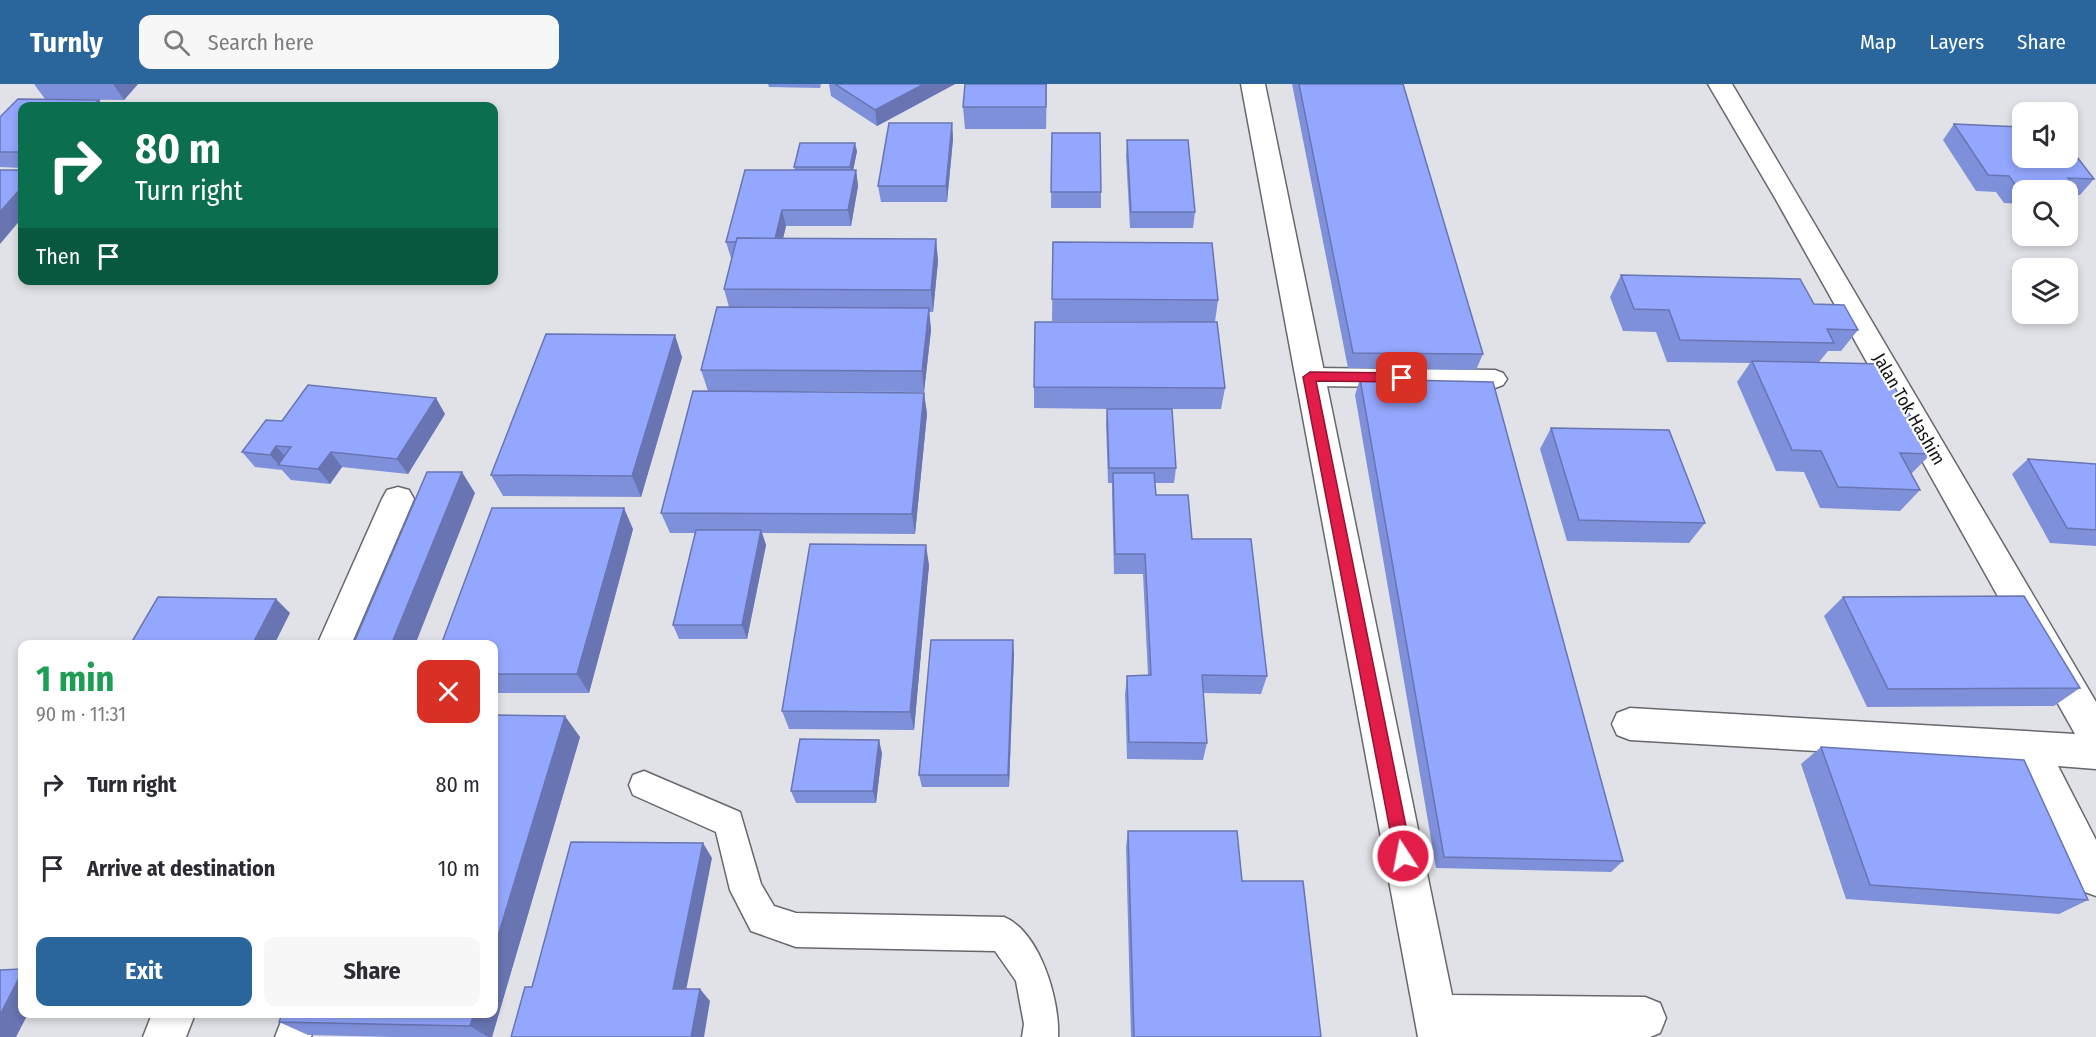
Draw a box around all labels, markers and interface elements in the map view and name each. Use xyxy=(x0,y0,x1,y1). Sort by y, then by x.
search box xyxy=(139,15,559,69)
text: Turnly xyxy=(30,26,103,59)
icon: search xyxy=(160,26,193,59)
text: Search here xyxy=(208,29,314,56)
text: Map xyxy=(1860,29,1896,55)
text: Layers xyxy=(1929,29,1984,55)
text: Share xyxy=(2017,29,2066,55)
map controls xyxy=(2012,102,2078,324)
button: sound xyxy=(2012,102,2078,168)
text: 80 m xyxy=(135,124,221,174)
icon: right xyxy=(36,126,114,204)
text: Turn right xyxy=(135,175,243,207)
button: search xyxy=(2012,180,2078,246)
icon: arrive xyxy=(92,240,125,273)
text: Then xyxy=(36,243,80,270)
button: layers xyxy=(2012,258,2078,324)
street label: Jalan Tok Hashim xyxy=(1868,349,1950,469)
pin xyxy=(1376,352,1427,403)
icon: arrive xyxy=(1385,361,1418,394)
text: 1 min xyxy=(36,657,114,701)
button: close xyxy=(417,660,480,723)
text: 90 m · 11:31 xyxy=(36,702,126,726)
icon: right xyxy=(36,768,69,801)
text: Turn right xyxy=(87,771,176,798)
text: 80 m xyxy=(435,771,480,798)
position arrow xyxy=(1371,824,1435,888)
icon: arrive xyxy=(36,852,69,885)
text: Arrive at destination xyxy=(87,855,275,882)
text: 10 m xyxy=(438,855,480,882)
button: Exit xyxy=(36,937,252,1006)
button: Share xyxy=(264,937,480,1006)

